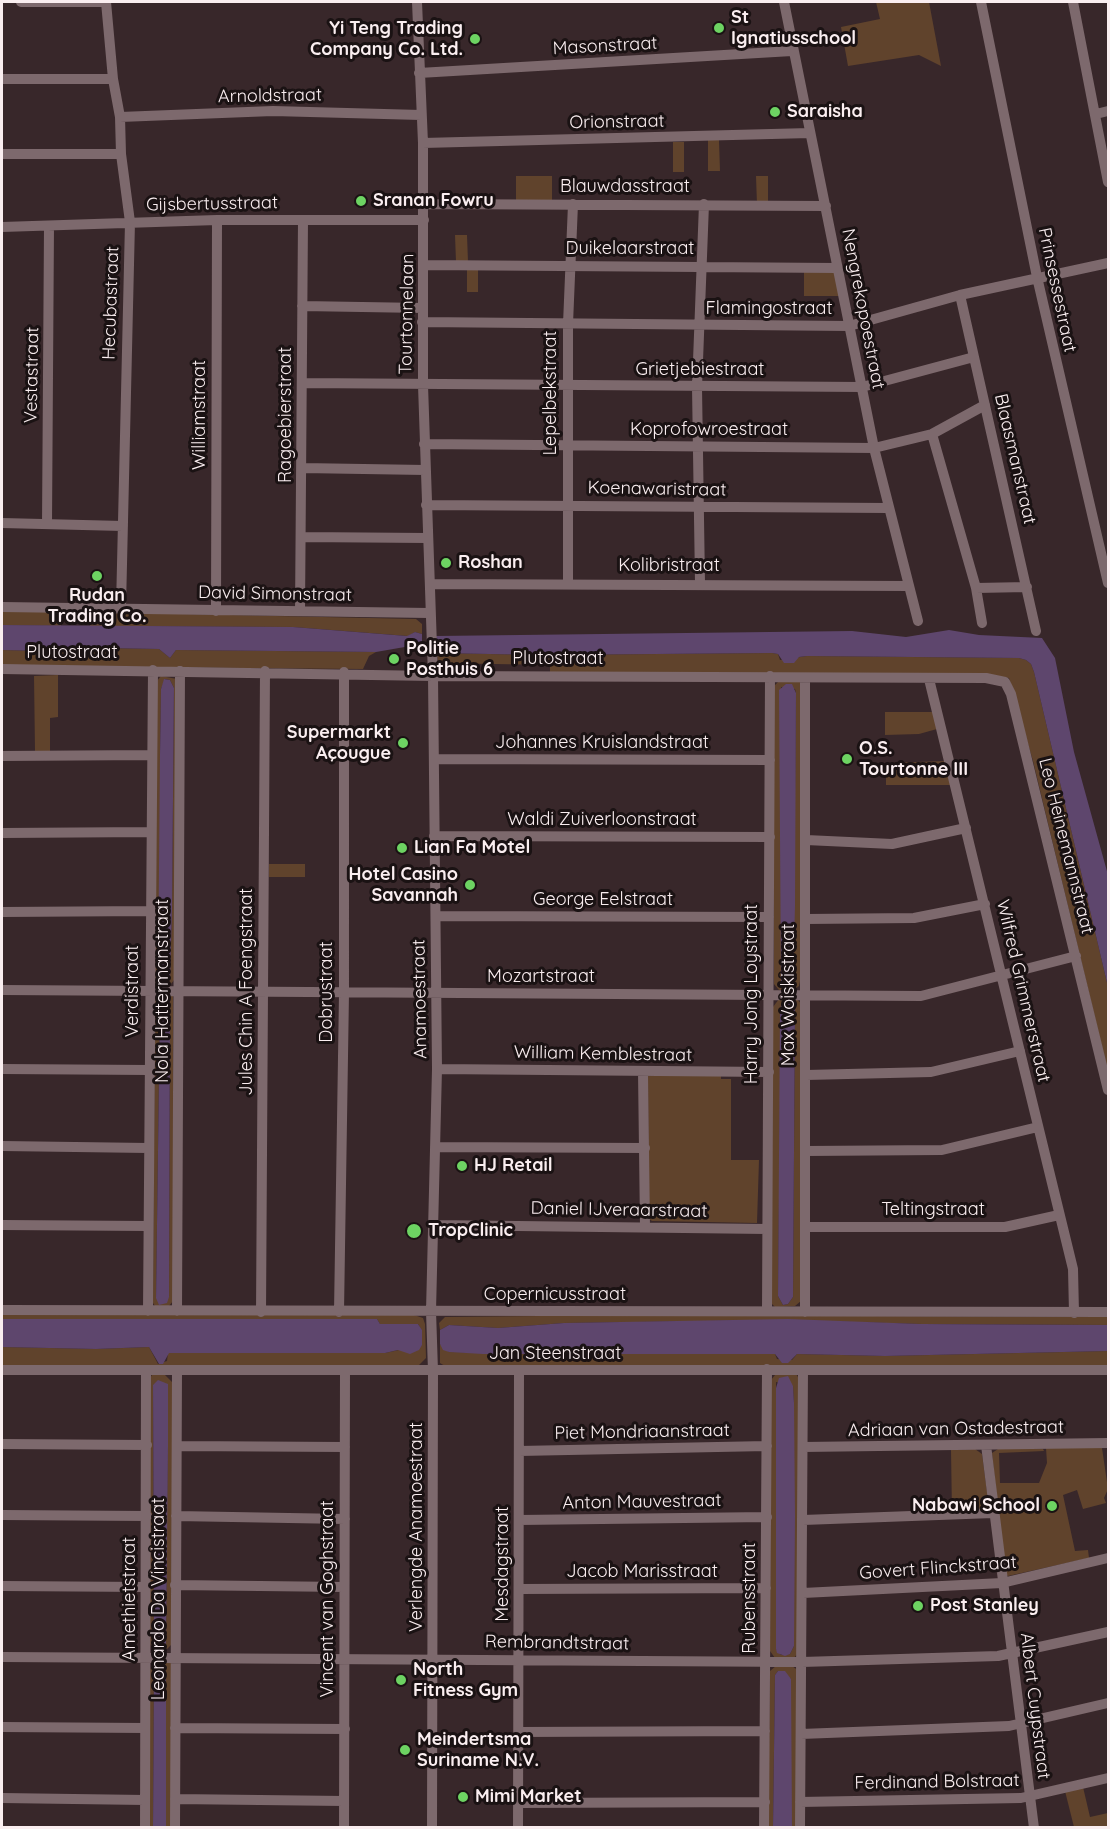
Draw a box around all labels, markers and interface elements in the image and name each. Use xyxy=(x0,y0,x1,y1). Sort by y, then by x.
place label: St Ignatiusschool xyxy=(731,7,856,50)
place label: Yi Teng Trading Company Co. Ltd. xyxy=(310,18,463,60)
marker: St Ignatiusschool xyxy=(712,21,726,35)
marker: Yi Teng Trading Company Co. Ltd. xyxy=(468,32,482,46)
street label: Masonstraat xyxy=(552,32,658,60)
street label: Arnoldstraat xyxy=(218,84,322,108)
place label: Saraisha xyxy=(787,101,863,123)
marker: Saraisha xyxy=(768,105,782,119)
street label: Orionstraat xyxy=(569,110,665,134)
street label: Blauwdasstraat xyxy=(560,176,690,198)
place label: Sranan Fowru xyxy=(373,190,494,212)
street label: Gijsbertusstraat xyxy=(146,192,278,216)
marker: Sranan Fowru xyxy=(354,194,368,208)
street label: Prinsessestraat xyxy=(1033,226,1081,354)
street label: Nengrekopoestraat xyxy=(837,227,889,391)
street label: Duikelaarstraat xyxy=(566,238,694,260)
street label: Hecubastraat xyxy=(98,246,124,360)
street label: Tourtonnelaan xyxy=(395,253,419,375)
street label: Flamingostraat xyxy=(705,298,833,320)
street label: Vestastraat xyxy=(20,327,44,423)
street label: Lepelbekstraat xyxy=(540,331,562,455)
street label: Ragoebierstraat xyxy=(275,347,297,483)
street label: Grietjebiestraat xyxy=(636,359,764,381)
street label: Williamstraat xyxy=(189,360,211,470)
street label: Blaasmanstraat xyxy=(989,392,1041,526)
street label: Koprofowroestraat xyxy=(630,419,788,441)
street label: Koenawaristraat xyxy=(587,477,727,501)
place label: Roshan xyxy=(458,552,523,574)
street label: Kolibristraat xyxy=(618,555,720,577)
marker: Roshan xyxy=(439,556,453,570)
marker: Rudan Trading Co. xyxy=(90,569,104,583)
street label: David Simonstraat xyxy=(198,582,352,606)
place label: Rudan Trading Co. xyxy=(48,585,146,628)
place label: Politie Posthuis 6 xyxy=(406,638,493,680)
street label: Plutostraat xyxy=(26,642,118,664)
street label: Plutostraat xyxy=(512,648,604,670)
marker: Politie Posthuis 6 xyxy=(387,652,401,666)
place label: Supermarkt Açougue xyxy=(287,722,391,764)
street label: Johannes Kruislandstraat xyxy=(495,732,709,754)
marker: Supermarkt Açougue xyxy=(396,736,410,750)
place label: O.S. Tourtonne III xyxy=(859,738,968,780)
marker: O.S. Tourtonne III xyxy=(840,752,854,766)
street label: Leo Heinemannstraat xyxy=(1034,756,1098,936)
street label: Waldi Zuiverloonstraat xyxy=(507,809,697,831)
place label: Lian Fa Motel xyxy=(414,837,530,859)
marker: Lian Fa Motel xyxy=(395,841,409,855)
place label: Hotel Casino Savannah xyxy=(349,864,458,906)
marker: Hotel Casino Savannah xyxy=(463,878,477,892)
street label: Jules Chin A Foengstraat xyxy=(236,888,258,1096)
street label: George Eelstraat xyxy=(533,889,673,911)
street label: Wilfred Grimmerstraat xyxy=(991,897,1055,1085)
street label: Nola Hattermanstraat xyxy=(152,899,174,1083)
street label: Harry Jong Loystraat xyxy=(741,904,763,1084)
street label: Max Woiskistraat xyxy=(778,924,800,1066)
street label: Anamoestraat xyxy=(408,939,432,1059)
street label: Dobrustraat xyxy=(316,941,338,1043)
street label: Verdistraat xyxy=(122,945,144,1037)
street label: Mozartstraat xyxy=(487,966,595,988)
street label: William Kemblestraat xyxy=(514,1042,692,1066)
place label: HJ Retail xyxy=(474,1155,553,1177)
marker: HJ Retail xyxy=(455,1159,469,1173)
street label: Daniel IJveraarstraat xyxy=(530,1198,708,1222)
street label: Teltingstraat xyxy=(881,1199,985,1221)
place label: TropClinic xyxy=(428,1220,513,1242)
marker: TropClinic xyxy=(405,1222,423,1240)
street label: Copernicusstraat xyxy=(484,1284,626,1306)
street label: Jan Steenstraat xyxy=(489,1343,621,1365)
street label: Adriaan van Ostadestraat xyxy=(848,1416,1064,1442)
street label: Piet Mondriaanstraat xyxy=(554,1420,730,1444)
street label: Verlengde Anamoestraat xyxy=(406,1422,428,1632)
street label: Anton Mauvestraat xyxy=(562,1490,722,1514)
place label: Nabawi School xyxy=(912,1495,1040,1517)
street label: Leonardo Da Vincistraat xyxy=(148,1498,170,1700)
marker: Nabawi School xyxy=(1045,1499,1059,1513)
street label: Vincent van Goghstraat xyxy=(317,1500,339,1698)
street label: Mesdagstraat xyxy=(492,1506,514,1622)
street label: Amethietstraat xyxy=(119,1537,141,1661)
street label: Rubensstraat xyxy=(739,1542,761,1654)
street label: Govert Flinckstraat xyxy=(859,1552,1017,1584)
street label: Jacob Marisstraat xyxy=(566,1561,718,1583)
place label: Post Stanley xyxy=(930,1595,1039,1617)
marker: Post Stanley xyxy=(911,1599,925,1613)
street label: Rembrandtstraat xyxy=(485,1631,629,1655)
street label: Albert Cuypstraat xyxy=(1015,1632,1055,1780)
place label: North Fitness Gym xyxy=(413,1659,518,1702)
marker: North Fitness Gym xyxy=(394,1673,408,1687)
place label: Meindertsma Suriname N.V. xyxy=(417,1729,539,1772)
marker: Meindertsma Suriname N.V. xyxy=(398,1743,412,1757)
street label: Ferdinand Bolstraat xyxy=(854,1770,1020,1794)
place label: Mimi Market xyxy=(475,1786,582,1808)
marker: Mimi Market xyxy=(456,1790,470,1804)

